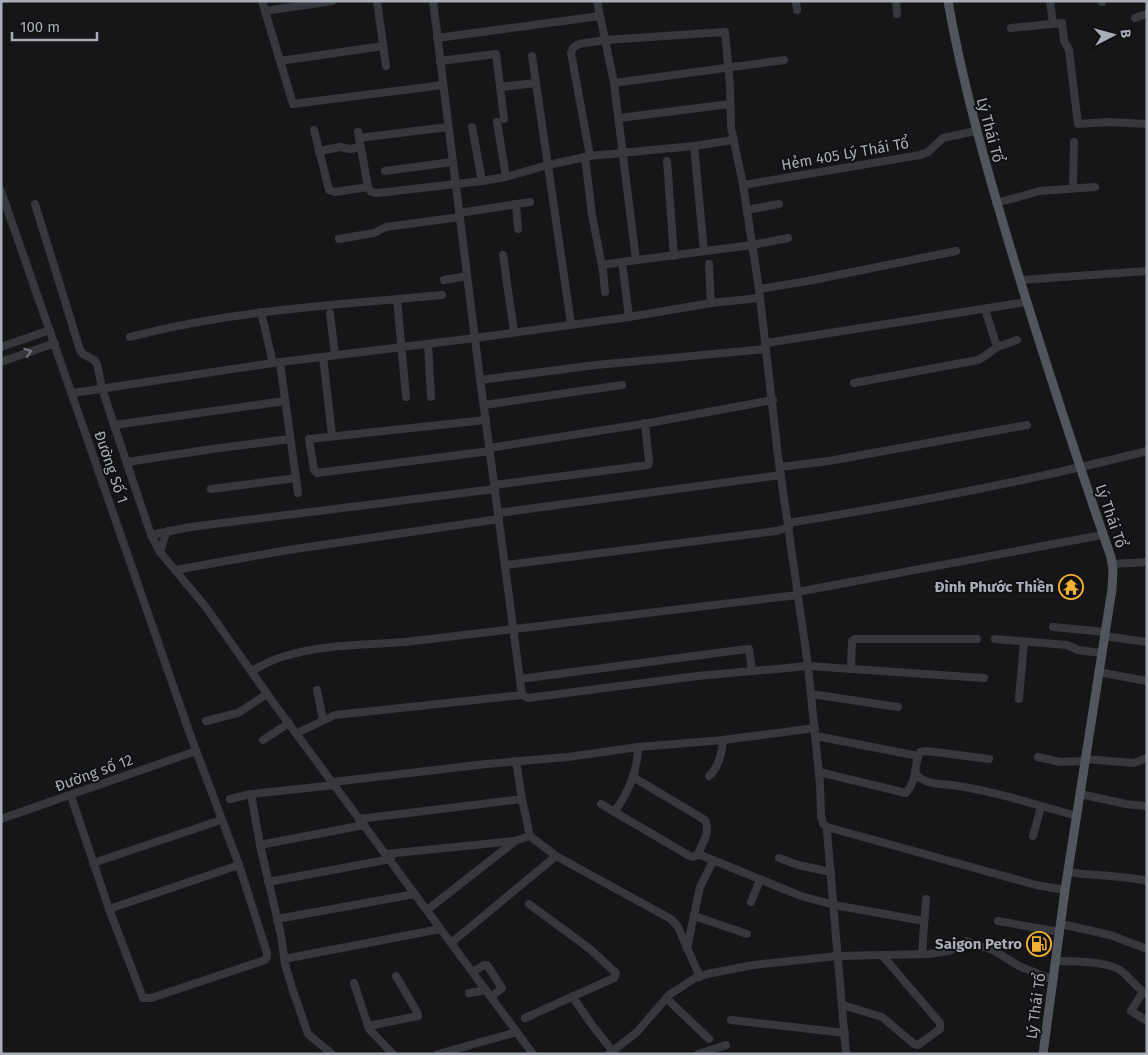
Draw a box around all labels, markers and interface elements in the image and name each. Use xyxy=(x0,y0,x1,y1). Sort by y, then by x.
scale bar xyxy=(12,10,98,42)
north arrow xyxy=(1088,10,1138,60)
text: 100 m xyxy=(20,18,60,36)
text: B xyxy=(1117,29,1134,39)
street label: Lý Thái Tổ xyxy=(973,96,1007,165)
street label: Hẻm 405 Lý Thái Tổ xyxy=(780,134,911,174)
one-way arrow xyxy=(23,348,32,358)
street label: Đường Số 1 xyxy=(90,428,132,506)
street label: Lý Thái Tổ xyxy=(1092,482,1130,551)
temple icon: Đình Phước Thiền xyxy=(1058,574,1084,600)
place label: Đình Phước Thiền xyxy=(934,577,1054,596)
street label: Đường số 12 xyxy=(53,751,135,795)
fuel station icon: Saigon Petro xyxy=(1026,931,1052,957)
place label: Saigon Petro xyxy=(935,935,1022,953)
street label: Lý Thái Tổ xyxy=(1022,972,1050,1040)

